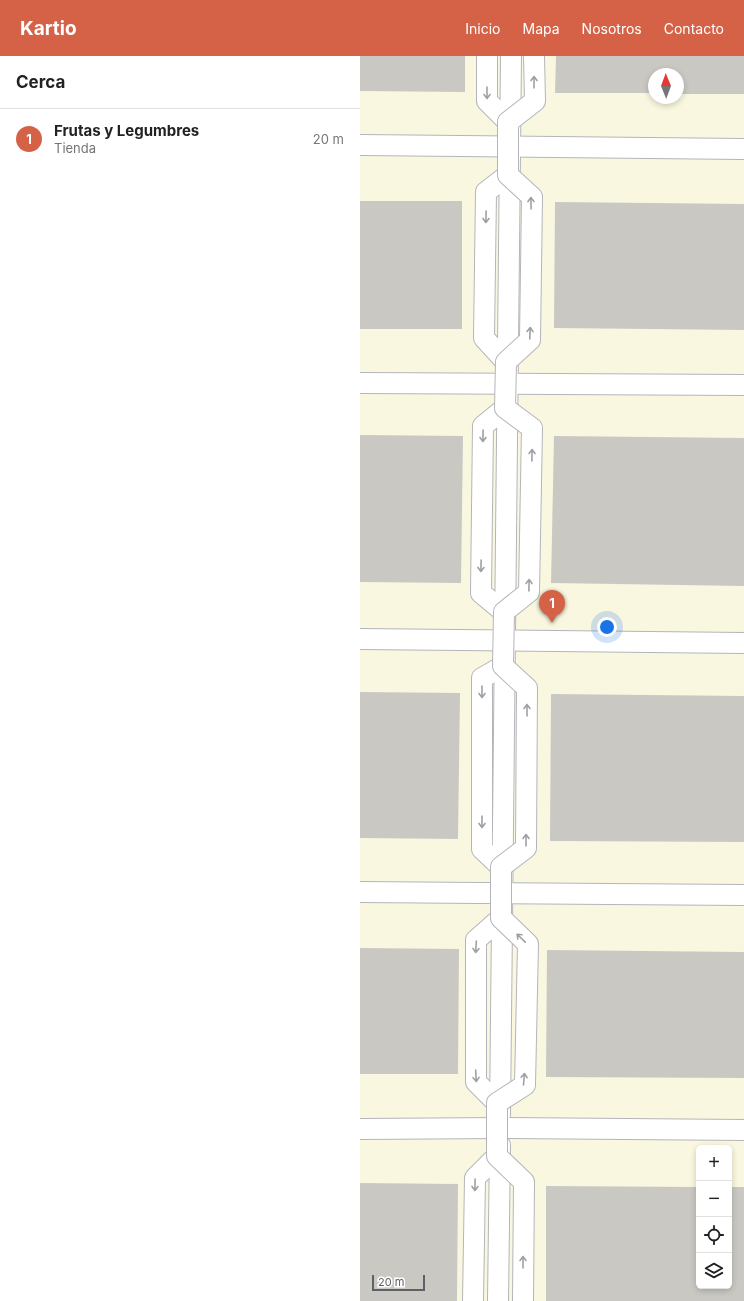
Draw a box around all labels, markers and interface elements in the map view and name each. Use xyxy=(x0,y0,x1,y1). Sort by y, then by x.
text: Kartio xyxy=(20,17,77,40)
text: Inicio xyxy=(465,20,501,37)
text: Mapa xyxy=(523,20,560,37)
text: Nosotros xyxy=(582,20,642,37)
text: Contacto xyxy=(664,20,724,37)
north arrow xyxy=(648,68,684,104)
text: Cerca xyxy=(16,72,65,92)
one-way arrow xyxy=(531,76,538,89)
one-way arrow xyxy=(483,86,491,99)
text: Frutas y Legumbres xyxy=(54,121,199,140)
text: 1 xyxy=(26,131,32,147)
text: 20 m xyxy=(313,131,344,147)
text: Tienda xyxy=(54,140,96,156)
one-way arrow xyxy=(528,197,535,210)
one-way arrow xyxy=(482,210,490,223)
one-way arrow xyxy=(526,327,534,340)
one-way arrow xyxy=(479,429,487,442)
one-way arrow xyxy=(528,449,536,462)
one-way arrow xyxy=(477,559,485,572)
one-way arrow xyxy=(525,579,533,592)
pin: 1 xyxy=(539,590,565,623)
your location xyxy=(597,617,617,637)
one-way arrow xyxy=(478,685,486,698)
one-way arrow xyxy=(523,704,531,717)
one-way arrow xyxy=(478,815,486,828)
one-way arrow xyxy=(522,834,530,847)
one-way arrow xyxy=(516,933,526,943)
one-way arrow xyxy=(473,940,480,953)
one-way arrow xyxy=(473,1069,480,1082)
one-way arrow xyxy=(521,1072,528,1085)
map controls xyxy=(696,1145,732,1289)
button: + xyxy=(696,1145,732,1181)
one-way arrow xyxy=(471,1178,478,1191)
button: − xyxy=(696,1181,732,1217)
button: locate xyxy=(696,1217,732,1253)
button: layers xyxy=(696,1253,732,1289)
one-way arrow xyxy=(519,1256,527,1269)
scale bar xyxy=(372,1273,425,1292)
text: 20 m xyxy=(378,1275,404,1289)

